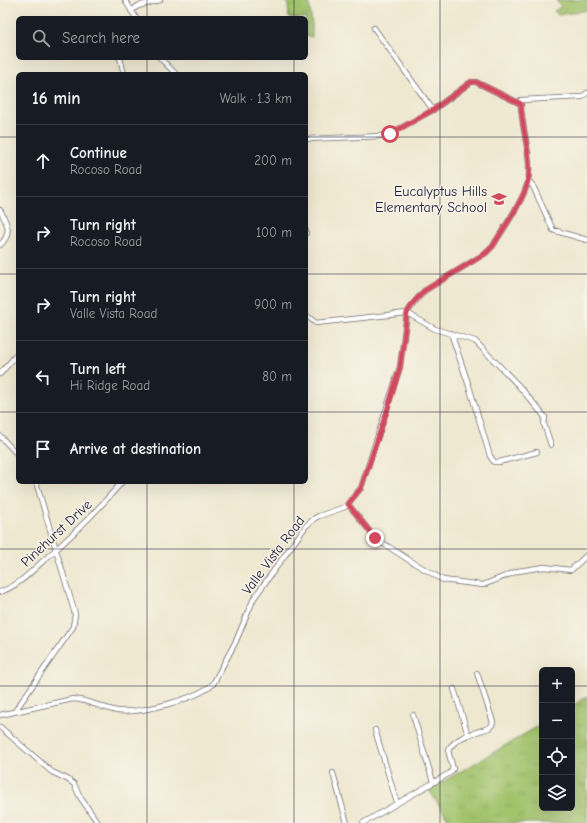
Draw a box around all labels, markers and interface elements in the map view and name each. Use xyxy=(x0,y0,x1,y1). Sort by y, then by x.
search box xyxy=(16,16,308,60)
icon: search xyxy=(30,27,52,49)
text: Search here xyxy=(62,29,140,47)
text: 16 min xyxy=(32,89,81,108)
text: Walk · 1.3 km xyxy=(220,91,292,106)
route start xyxy=(381,125,399,143)
text: Continue xyxy=(70,144,127,162)
icon: ahead xyxy=(32,150,54,172)
text: 200 m xyxy=(254,153,292,168)
text: Rocoso Road xyxy=(70,162,142,177)
place label: Eucalyptus Hills Elementary School xyxy=(375,183,487,216)
school or university icon: Eucalyptus Hills Elementary School xyxy=(490,190,508,208)
text: Turn right xyxy=(70,216,136,234)
icon: right xyxy=(32,222,54,244)
text: 100 m xyxy=(256,225,292,240)
text: Rocoso Road xyxy=(70,234,142,249)
text: Turn right xyxy=(70,288,136,306)
icon: right xyxy=(32,294,54,316)
text: 900 m xyxy=(254,297,292,312)
text: Valle Vista Road xyxy=(70,306,157,321)
text: Turn left xyxy=(70,360,126,378)
icon: left xyxy=(32,366,54,388)
text: 80 m xyxy=(262,369,292,384)
text: Hi Ridge Road xyxy=(70,378,150,393)
icon: arrive xyxy=(32,438,54,460)
text: Arrive at destination xyxy=(70,440,201,458)
street label: Pinehurst Drive xyxy=(17,496,95,570)
street label: Valle Vista Road xyxy=(238,513,308,598)
route end xyxy=(366,529,384,547)
map controls xyxy=(539,667,575,811)
button: + xyxy=(539,667,575,703)
button: − xyxy=(539,703,575,739)
button: locate xyxy=(539,739,575,775)
button: layers xyxy=(539,775,575,811)

